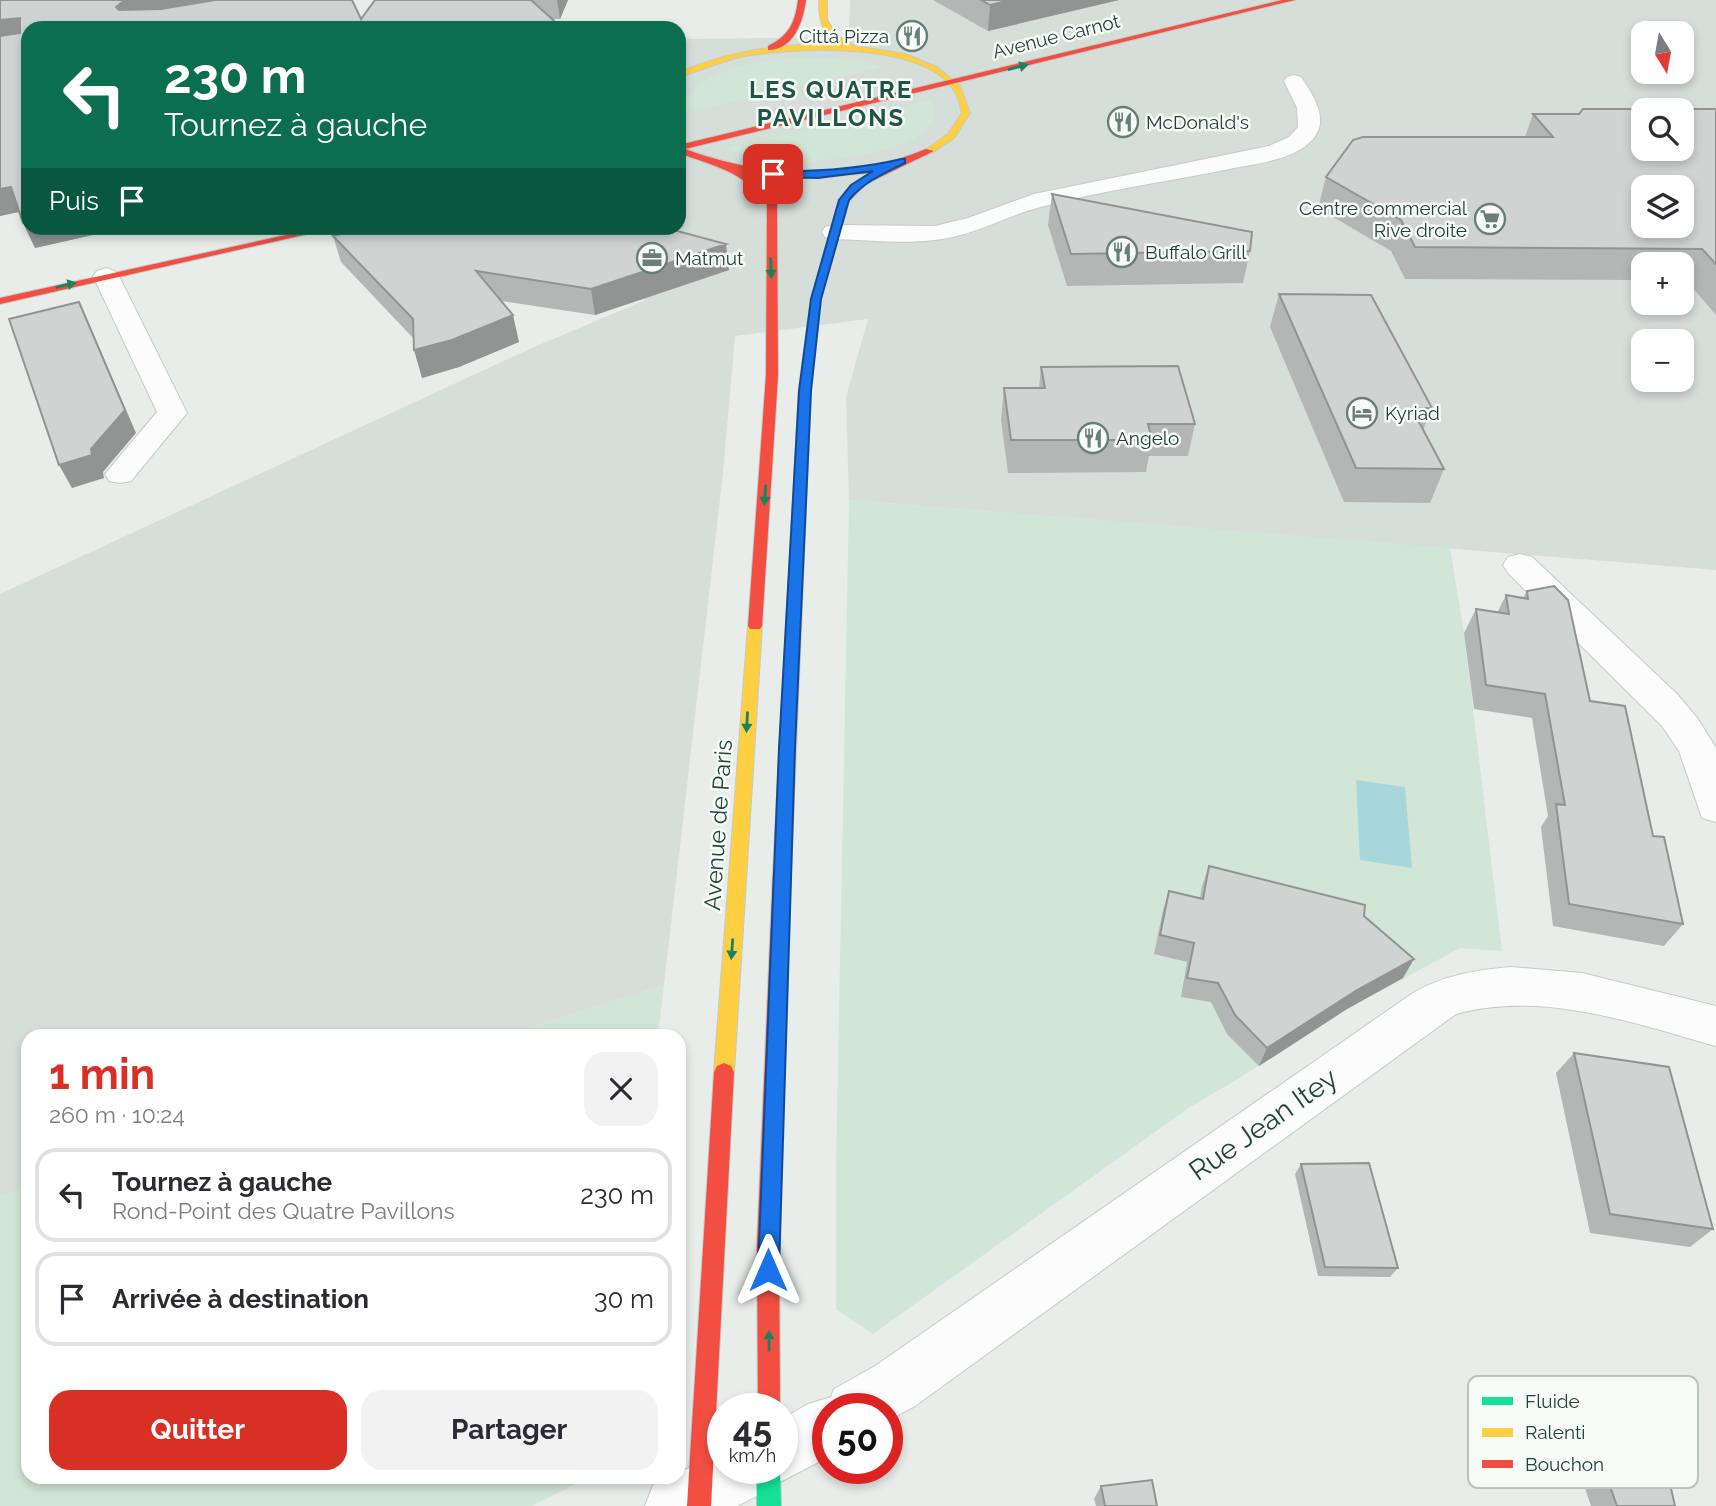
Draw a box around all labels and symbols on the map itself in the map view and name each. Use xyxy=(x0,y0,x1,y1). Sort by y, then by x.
street label: Avenue Carnot xyxy=(990,9,1122,62)
restaurant icon: Cittá Pizza xyxy=(895,19,929,53)
north arrow xyxy=(1631,21,1694,84)
place label: Cittá Pizza xyxy=(799,25,889,47)
one-way arrow xyxy=(1008,61,1030,72)
district label: LES QUATRE PAVILLONS xyxy=(749,75,913,132)
restaurant icon: McDonald's xyxy=(1106,105,1140,139)
place label: McDonald's xyxy=(1146,111,1249,133)
pin xyxy=(743,144,803,204)
place label: Centre commercial Rive droite xyxy=(1299,197,1468,241)
supermarket icon: Centre commercial Rive droite xyxy=(1473,202,1507,236)
restaurant icon: Buffalo Grill xyxy=(1105,235,1139,269)
office icon: Matmut xyxy=(635,241,669,275)
place label: Buffalo Grill xyxy=(1145,241,1247,263)
place label: Matmut xyxy=(675,247,744,269)
one-way arrow xyxy=(766,257,777,279)
one-way arrow xyxy=(55,279,77,290)
hotel icon: Kyriad xyxy=(1345,396,1379,430)
place label: Kyriad xyxy=(1385,402,1440,424)
restaurant icon: Angelo xyxy=(1076,421,1110,455)
place label: Angelo xyxy=(1116,427,1179,449)
one-way arrow xyxy=(759,484,770,506)
one-way arrow xyxy=(741,711,752,733)
street label: Avenue de Paris xyxy=(698,739,737,911)
one-way arrow xyxy=(727,938,738,960)
street label: Rue Jean Itey xyxy=(1183,1061,1344,1188)
position arrow xyxy=(731,1233,805,1307)
one-way arrow xyxy=(763,1329,775,1351)
legend xyxy=(1468,1376,1698,1488)
text: Fluide xyxy=(1525,1390,1580,1412)
speed limit sign: 50 xyxy=(812,1393,903,1484)
text: Ralenti xyxy=(1525,1421,1585,1443)
text: Bouchon xyxy=(1525,1453,1604,1475)

